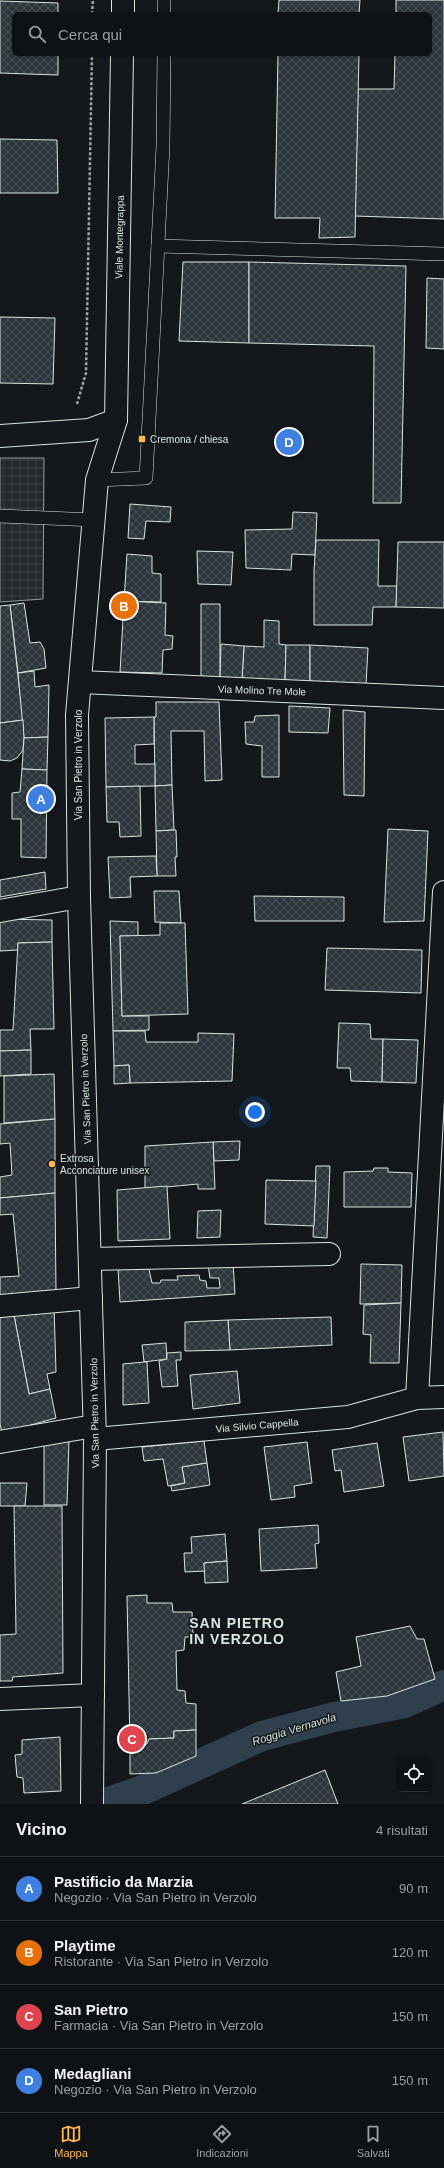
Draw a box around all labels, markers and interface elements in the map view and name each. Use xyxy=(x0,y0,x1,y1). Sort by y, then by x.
search box xyxy=(12,12,432,56)
icon: search xyxy=(26,23,48,45)
text: Cerca qui xyxy=(58,26,122,43)
street label: Viale Montegrappa xyxy=(113,195,126,279)
pin: D xyxy=(276,427,302,457)
marker: Cremona / chiesa xyxy=(137,434,147,444)
place label: Cremona / chiesa xyxy=(150,434,229,445)
pin: B xyxy=(111,591,137,621)
street label: Via Molino Tre Mole xyxy=(218,683,307,698)
street label: Via San Pietro in Verzolo xyxy=(73,709,84,820)
pin: A xyxy=(28,784,54,814)
street label: Via San Pietro in Verzolo xyxy=(78,1033,93,1144)
your location xyxy=(245,1102,265,1122)
place label: Extrosa Acconciature unisex xyxy=(60,1153,150,1176)
marker: Extrosa Acconciature unisex xyxy=(47,1159,57,1169)
street label: Via San Pietro in Verzolo xyxy=(88,1357,101,1468)
street label: Via Silvio Cappella xyxy=(215,1416,299,1435)
district label: SAN PIETRO IN VERZOLO xyxy=(189,1615,285,1647)
water label: Roggia Vernavola xyxy=(251,1711,337,1747)
pin: C xyxy=(119,1724,145,1754)
map controls xyxy=(396,1756,432,1792)
button: locate xyxy=(396,1756,432,1792)
text: Vicino xyxy=(16,1820,67,1839)
text: 4 risultati xyxy=(376,1823,428,1838)
text: Pastificio da Marzia xyxy=(54,1873,193,1890)
text: A xyxy=(24,1881,34,1896)
text: 90 m xyxy=(399,1881,428,1896)
text: Negozio · Via San Pietro in Verzolo xyxy=(54,1890,257,1905)
text: Playtime xyxy=(54,1937,116,1954)
text: B xyxy=(24,1945,34,1960)
text: 120 m xyxy=(392,1945,428,1960)
text: Ristorante · Via San Pietro in Verzolo xyxy=(54,1954,268,1969)
text: San Pietro xyxy=(54,2001,128,2018)
text: C xyxy=(24,2009,34,2024)
text: 150 m xyxy=(392,2009,428,2024)
text: Farmacia · Via San Pietro in Verzolo xyxy=(54,2018,263,2033)
text: Medagliani xyxy=(54,2065,132,2082)
text: D xyxy=(24,2073,34,2088)
text: 150 m xyxy=(392,2073,428,2088)
text: Negozio · Via San Pietro in Verzolo xyxy=(54,2082,257,2097)
tab: Mappa xyxy=(54,2123,88,2159)
tab: Indicazioni xyxy=(196,2123,248,2159)
tab: Salvati xyxy=(357,2123,390,2159)

